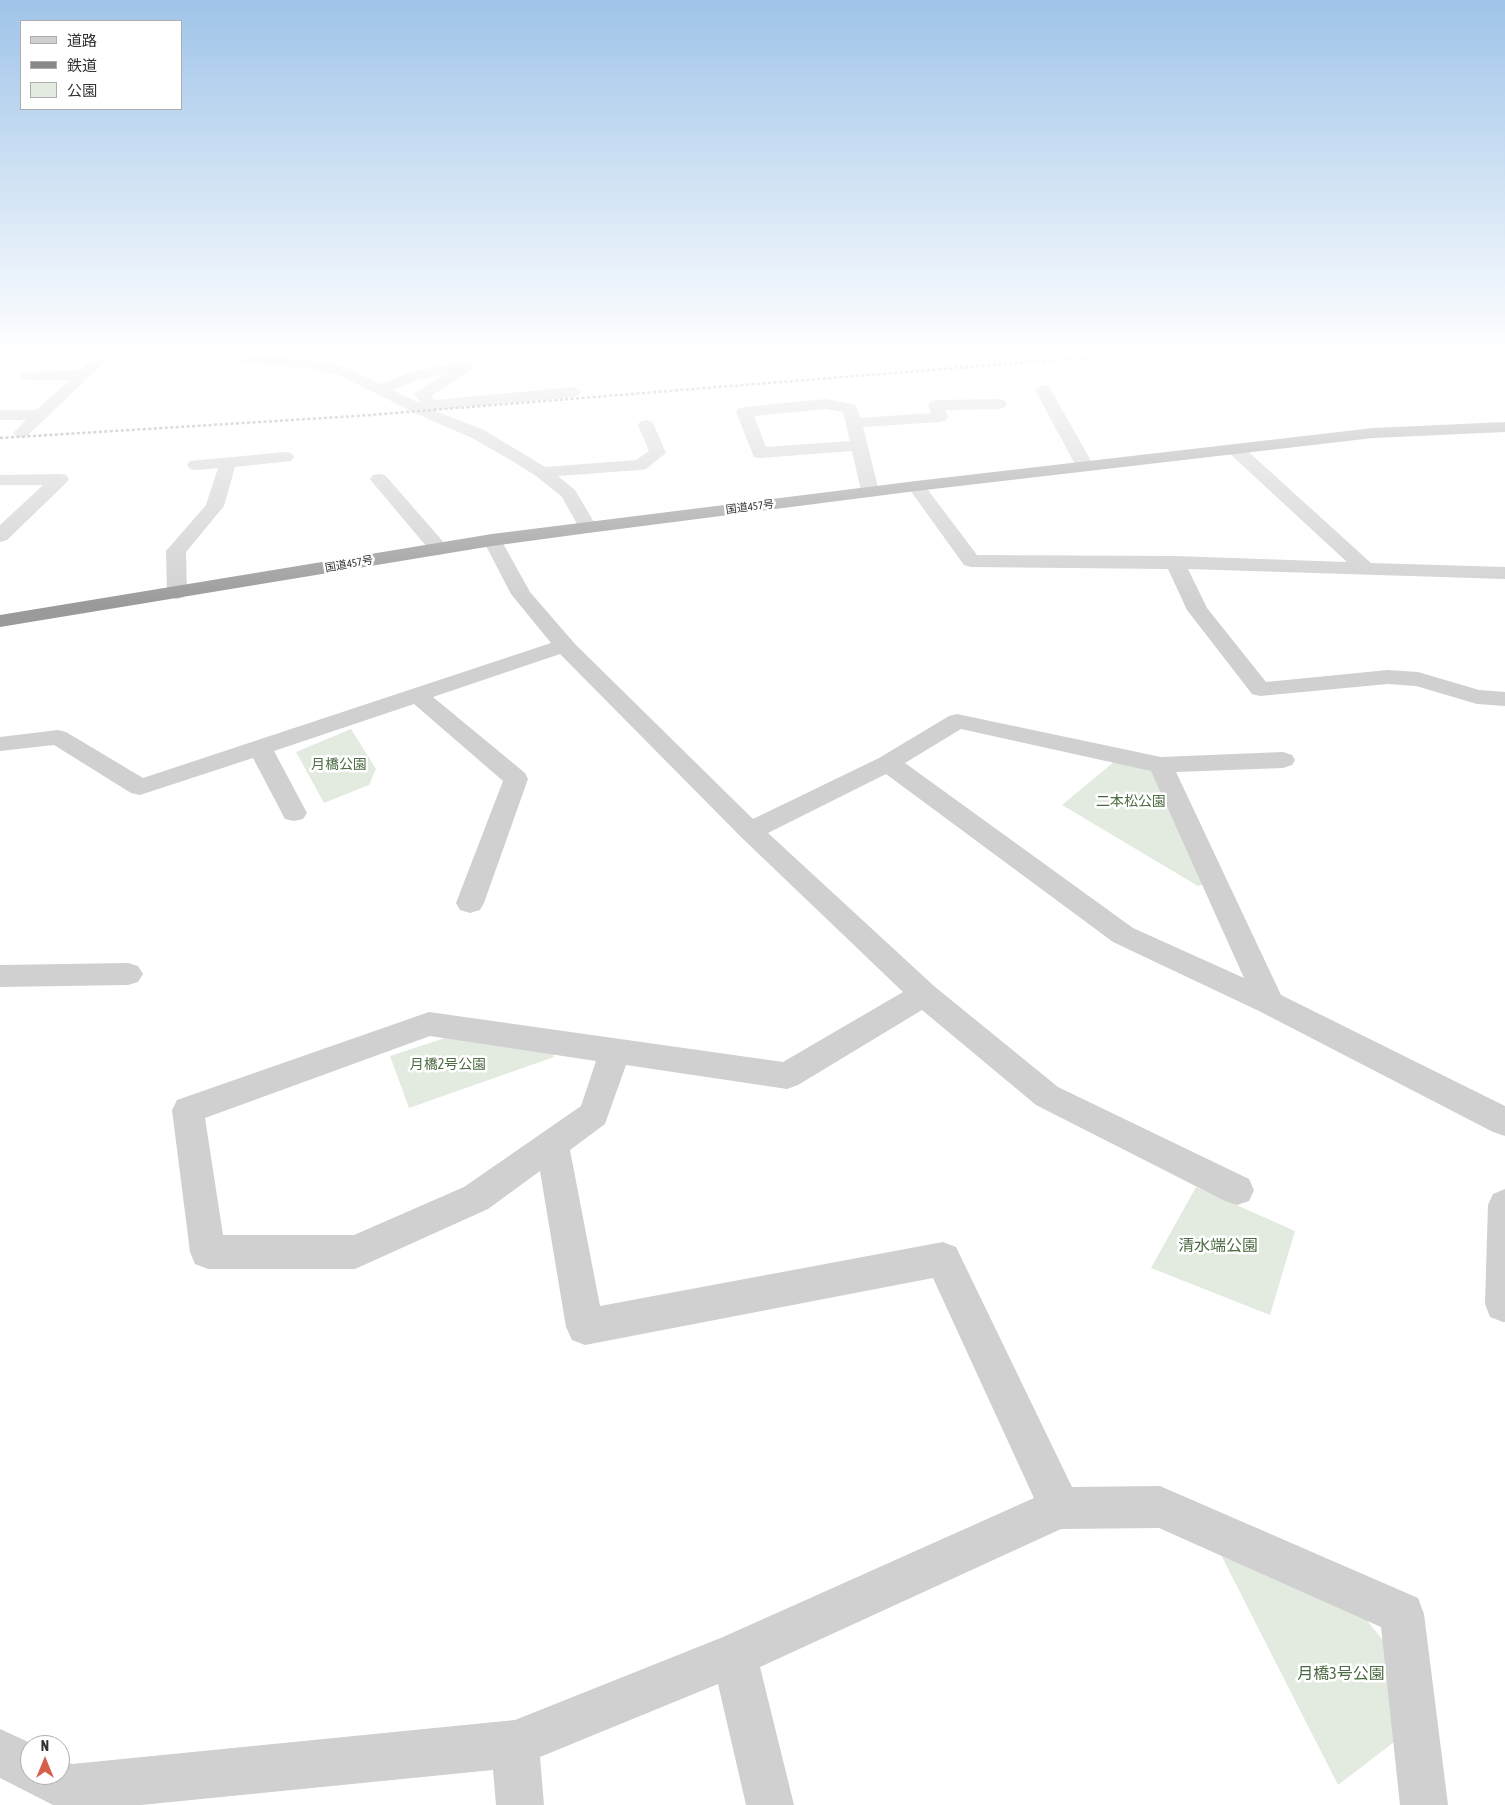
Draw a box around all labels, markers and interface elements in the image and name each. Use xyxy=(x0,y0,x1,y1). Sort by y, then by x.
legend xyxy=(20,20,182,110)
text: 道路 xyxy=(67,32,97,49)
text: 鉄道 xyxy=(67,57,97,74)
text: 公園 xyxy=(67,82,97,99)
street label: 国道457号 xyxy=(725,497,775,517)
street label: 国道457号 xyxy=(324,553,374,575)
park label: 月橋公園 xyxy=(311,757,367,773)
park label: 二本松公園 xyxy=(1096,794,1166,810)
park label: 月橋2号公園 xyxy=(410,1057,486,1073)
park label: 清水端公園 xyxy=(1178,1236,1258,1256)
park label: 月橋3号公園 xyxy=(1297,1664,1385,1684)
north arrow xyxy=(20,1735,70,1785)
text: N xyxy=(41,1738,49,1754)

